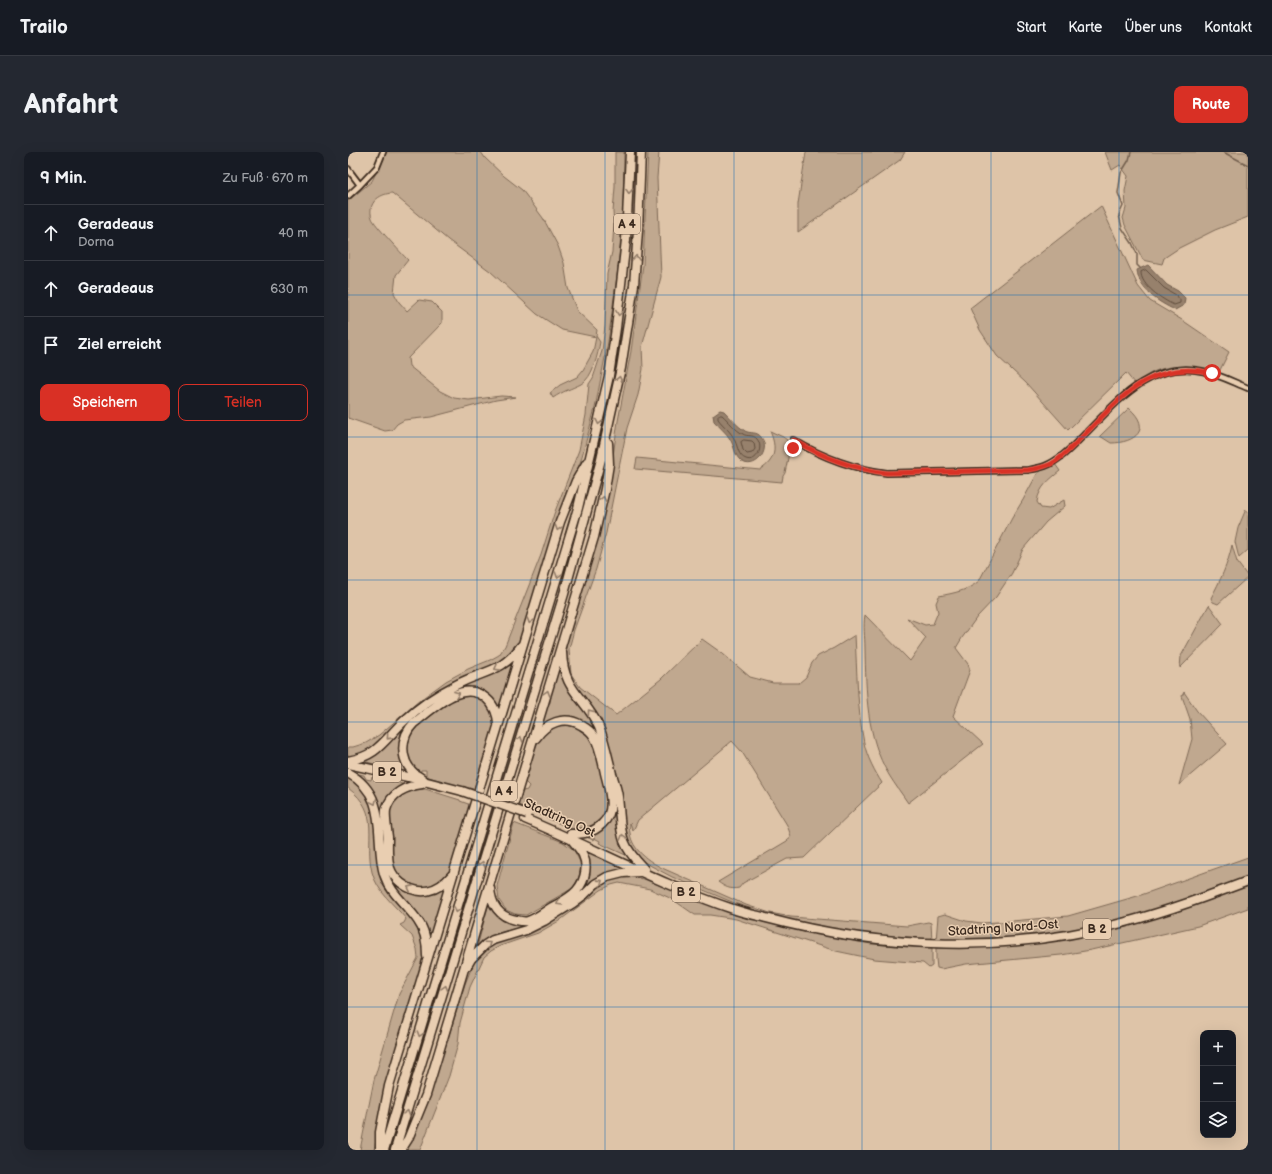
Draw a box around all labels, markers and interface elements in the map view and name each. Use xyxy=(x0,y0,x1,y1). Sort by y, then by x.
text: Trailo xyxy=(20,16,68,39)
text: Start xyxy=(1016,19,1046,36)
text: Karte xyxy=(1068,19,1102,36)
text: Über uns xyxy=(1124,19,1182,36)
text: Kontakt xyxy=(1204,19,1252,36)
button: Route xyxy=(1174,86,1248,123)
text: Anfahrt xyxy=(24,88,118,121)
text: 9 Min. xyxy=(40,168,87,188)
text: Zu Fuß · 670 m xyxy=(223,170,308,186)
one-way arrow xyxy=(624,188,633,194)
road number: A 4 xyxy=(614,214,640,234)
text: Geradeaus xyxy=(78,215,154,234)
icon: ahead xyxy=(40,222,62,244)
text: 40 m xyxy=(278,225,308,241)
text: Dorna xyxy=(78,234,114,250)
one-way arrow xyxy=(631,255,640,261)
icon: ahead xyxy=(40,278,62,300)
text: Geradeaus xyxy=(78,279,154,298)
text: 630 m xyxy=(270,281,308,297)
one-way arrow xyxy=(615,309,624,316)
icon: arrive xyxy=(40,334,62,356)
text: Ziel erreicht xyxy=(78,335,161,354)
route start xyxy=(1203,364,1221,382)
one-way arrow xyxy=(614,376,622,382)
button: Speichern xyxy=(40,384,170,421)
button: Teilen xyxy=(178,384,308,421)
one-way arrow xyxy=(595,418,603,425)
route end xyxy=(784,439,802,457)
one-way arrow xyxy=(598,495,606,502)
one-way arrow xyxy=(554,524,563,531)
one-way arrow xyxy=(554,571,563,578)
one-way arrow xyxy=(526,617,535,624)
one-way arrow xyxy=(494,663,502,671)
one-way arrow xyxy=(542,689,551,696)
one-way arrow xyxy=(454,690,461,698)
one-way arrow xyxy=(588,710,595,717)
one-way arrow xyxy=(386,732,394,740)
one-way arrow xyxy=(515,736,524,743)
road number: B 2 xyxy=(373,762,401,782)
road number: A 4 xyxy=(491,781,517,801)
street label: Stadtring Ost xyxy=(521,795,598,841)
one-way arrow xyxy=(369,798,377,805)
one-way arrow xyxy=(619,834,627,841)
one-way arrow xyxy=(477,861,486,868)
one-way arrow xyxy=(595,880,602,887)
road number: B 2 xyxy=(672,882,700,902)
one-way arrow xyxy=(407,885,414,893)
one-way arrow xyxy=(556,899,564,906)
one-way arrow xyxy=(453,906,462,913)
street label: Stadtring Nord-Ost xyxy=(947,916,1059,940)
road number: B 2 xyxy=(1083,919,1111,939)
one-way arrow xyxy=(483,942,490,949)
one-way arrow xyxy=(440,985,449,992)
map controls xyxy=(1200,1030,1236,1138)
button: + xyxy=(1200,1030,1236,1066)
one-way arrow xyxy=(416,1031,425,1038)
button: − xyxy=(1200,1066,1236,1102)
button: layers xyxy=(1200,1102,1236,1138)
one-way arrow xyxy=(402,1109,411,1116)

